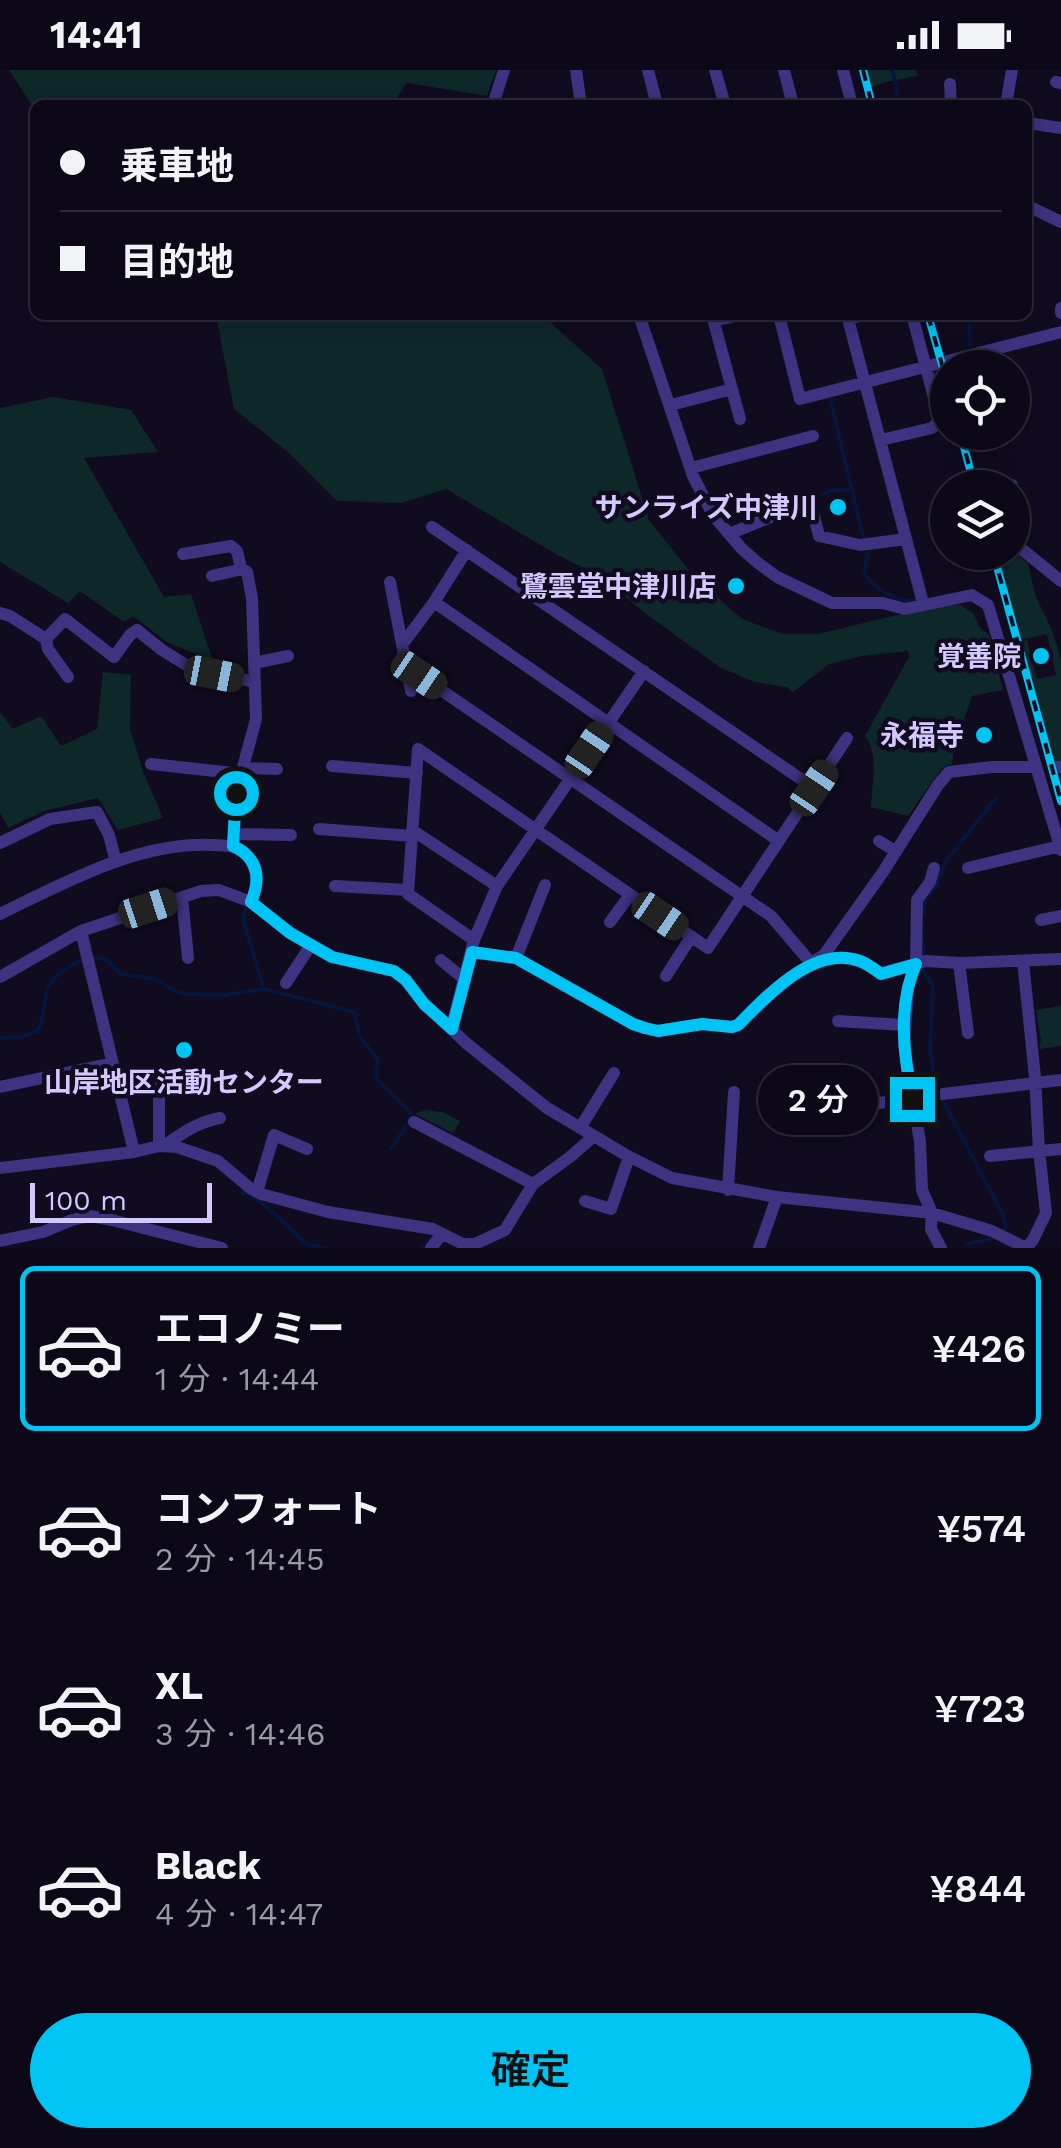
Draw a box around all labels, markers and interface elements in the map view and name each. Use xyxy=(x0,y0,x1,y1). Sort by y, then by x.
text: 14:41 xyxy=(50,13,142,57)
text: 乗車地 xyxy=(120,144,234,188)
text: 目的地 xyxy=(120,240,234,284)
map controls xyxy=(930,350,1030,570)
button: locate xyxy=(930,350,1030,450)
button: layers xyxy=(930,470,1030,570)
place label: サンライズ中津川 xyxy=(595,491,818,524)
marker: サンライズ中津川 xyxy=(827,496,849,518)
place label: 鷺雲堂中津川店 xyxy=(520,570,716,603)
marker: 鷺雲堂中津川店 xyxy=(725,575,747,597)
place label: 覚善院 xyxy=(937,640,1021,673)
marker: 覚善院 xyxy=(1030,645,1052,667)
car xyxy=(386,646,452,704)
car xyxy=(182,654,246,694)
car xyxy=(560,717,618,783)
place label: 永福寺 xyxy=(880,719,964,752)
marker: 永福寺 xyxy=(973,724,995,746)
car xyxy=(785,755,843,821)
route start xyxy=(214,771,259,816)
car xyxy=(115,884,181,932)
car xyxy=(627,887,693,945)
marker: 山岸地区活動センター xyxy=(173,1039,195,1061)
callout: 2 分 xyxy=(757,1064,877,1134)
place label: 山岸地区活動センター xyxy=(44,1066,324,1099)
route end xyxy=(890,1077,935,1122)
text: 2 分 xyxy=(788,1081,848,1119)
scale bar xyxy=(30,1178,212,1222)
text: 100 m xyxy=(45,1184,127,1217)
icon: car xyxy=(35,1304,125,1394)
text: エコノミー xyxy=(155,1307,345,1351)
text: ¥426 xyxy=(932,1327,1026,1371)
text: 1 分 · 14:44 xyxy=(155,1360,319,1398)
icon: car xyxy=(35,1484,125,1574)
text: コンフォート xyxy=(155,1487,382,1531)
text: ¥574 xyxy=(936,1507,1026,1551)
text: 2 分 · 14:45 xyxy=(155,1540,325,1578)
icon: car xyxy=(35,1664,125,1754)
text: XL xyxy=(155,1664,203,1708)
text: ¥723 xyxy=(934,1687,1026,1731)
text: 3 分 · 14:46 xyxy=(155,1715,326,1753)
icon: car xyxy=(35,1844,125,1934)
text: Black xyxy=(155,1844,261,1888)
text: ¥844 xyxy=(930,1867,1026,1911)
text: 4 分 · 14:47 xyxy=(155,1895,323,1933)
button: 確定 xyxy=(30,2013,1031,2128)

